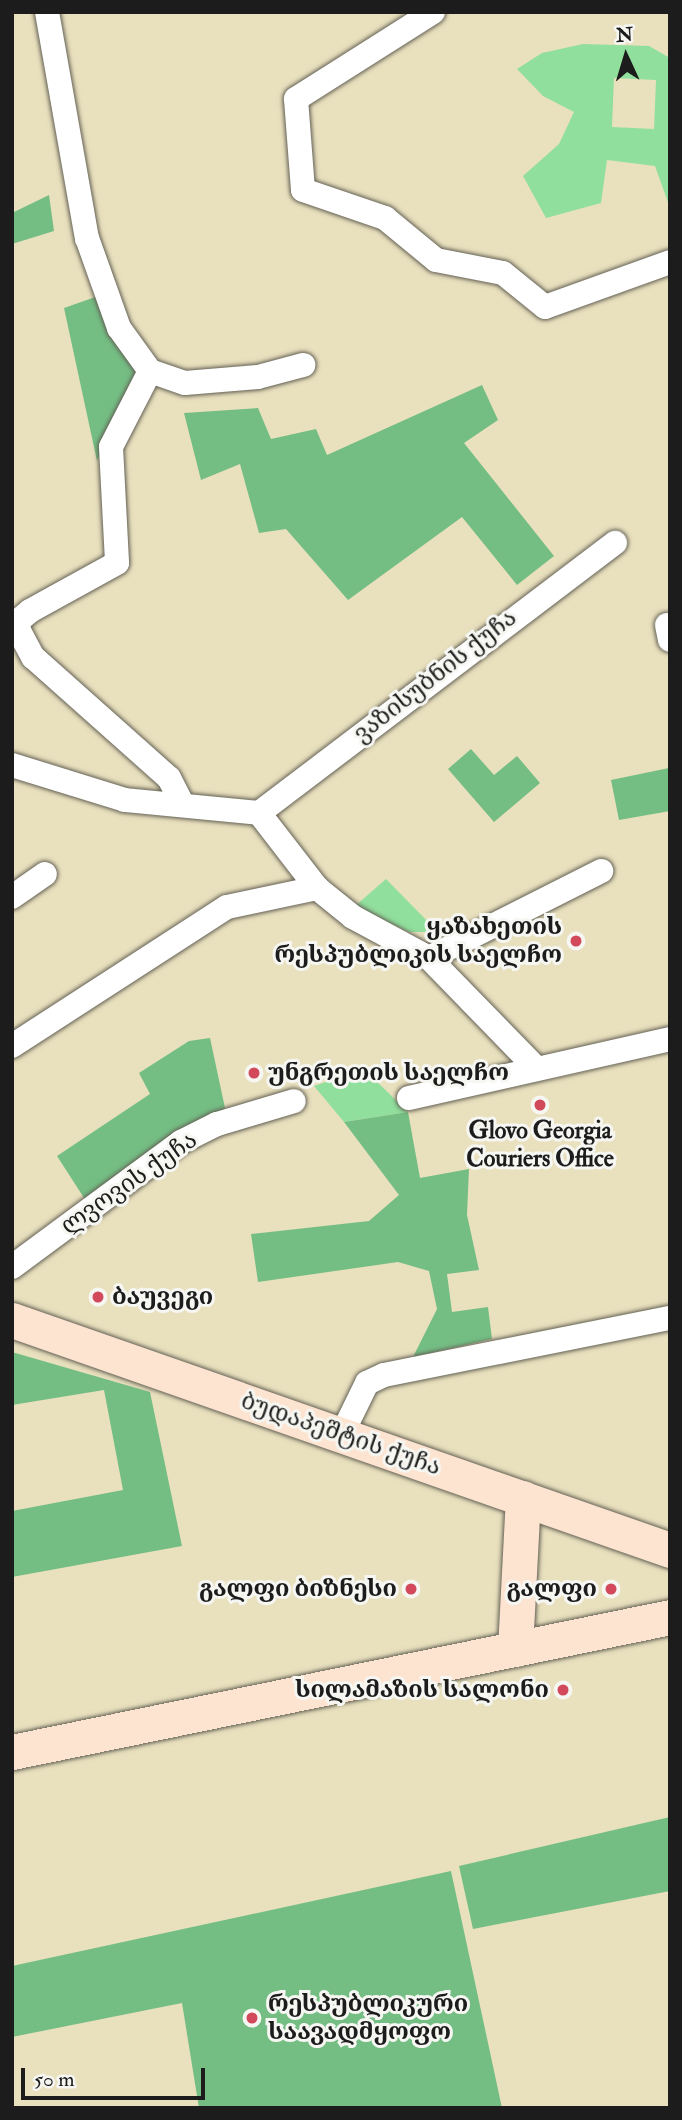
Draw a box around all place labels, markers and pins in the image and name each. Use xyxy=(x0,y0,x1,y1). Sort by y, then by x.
place label: ყაზახეთის რესპუბლიკის საელჩო xyxy=(275,913,562,969)
marker: ყაზახეთის რესპუბლიკის საელჩო xyxy=(568,933,584,949)
place label: უნგრეთის საელჩო xyxy=(268,1059,509,1087)
marker: უნგრეთის საელჩო xyxy=(246,1065,262,1081)
marker: Glovo Georgia Couriers Office xyxy=(532,1097,548,1113)
place label: Glovo Georgia Couriers Office xyxy=(466,1117,614,1173)
place label: ბაუვეგი xyxy=(112,1283,213,1311)
marker: ბაუვეგი xyxy=(90,1289,106,1305)
place label: გალფი ბიზნესი xyxy=(199,1575,397,1603)
place label: გალფი xyxy=(506,1575,597,1603)
marker: გალფი ბიზნესი xyxy=(403,1581,419,1597)
marker: გალფი xyxy=(603,1581,619,1597)
place label: სილამაზის სალონი xyxy=(295,1676,549,1704)
marker: სილამაზის სალონი xyxy=(555,1682,571,1698)
place label: რესპუბლიკური საავადმყოფო xyxy=(268,1990,468,2046)
marker: რესპუბლიკური საავადმყოფო xyxy=(242,2008,262,2028)

